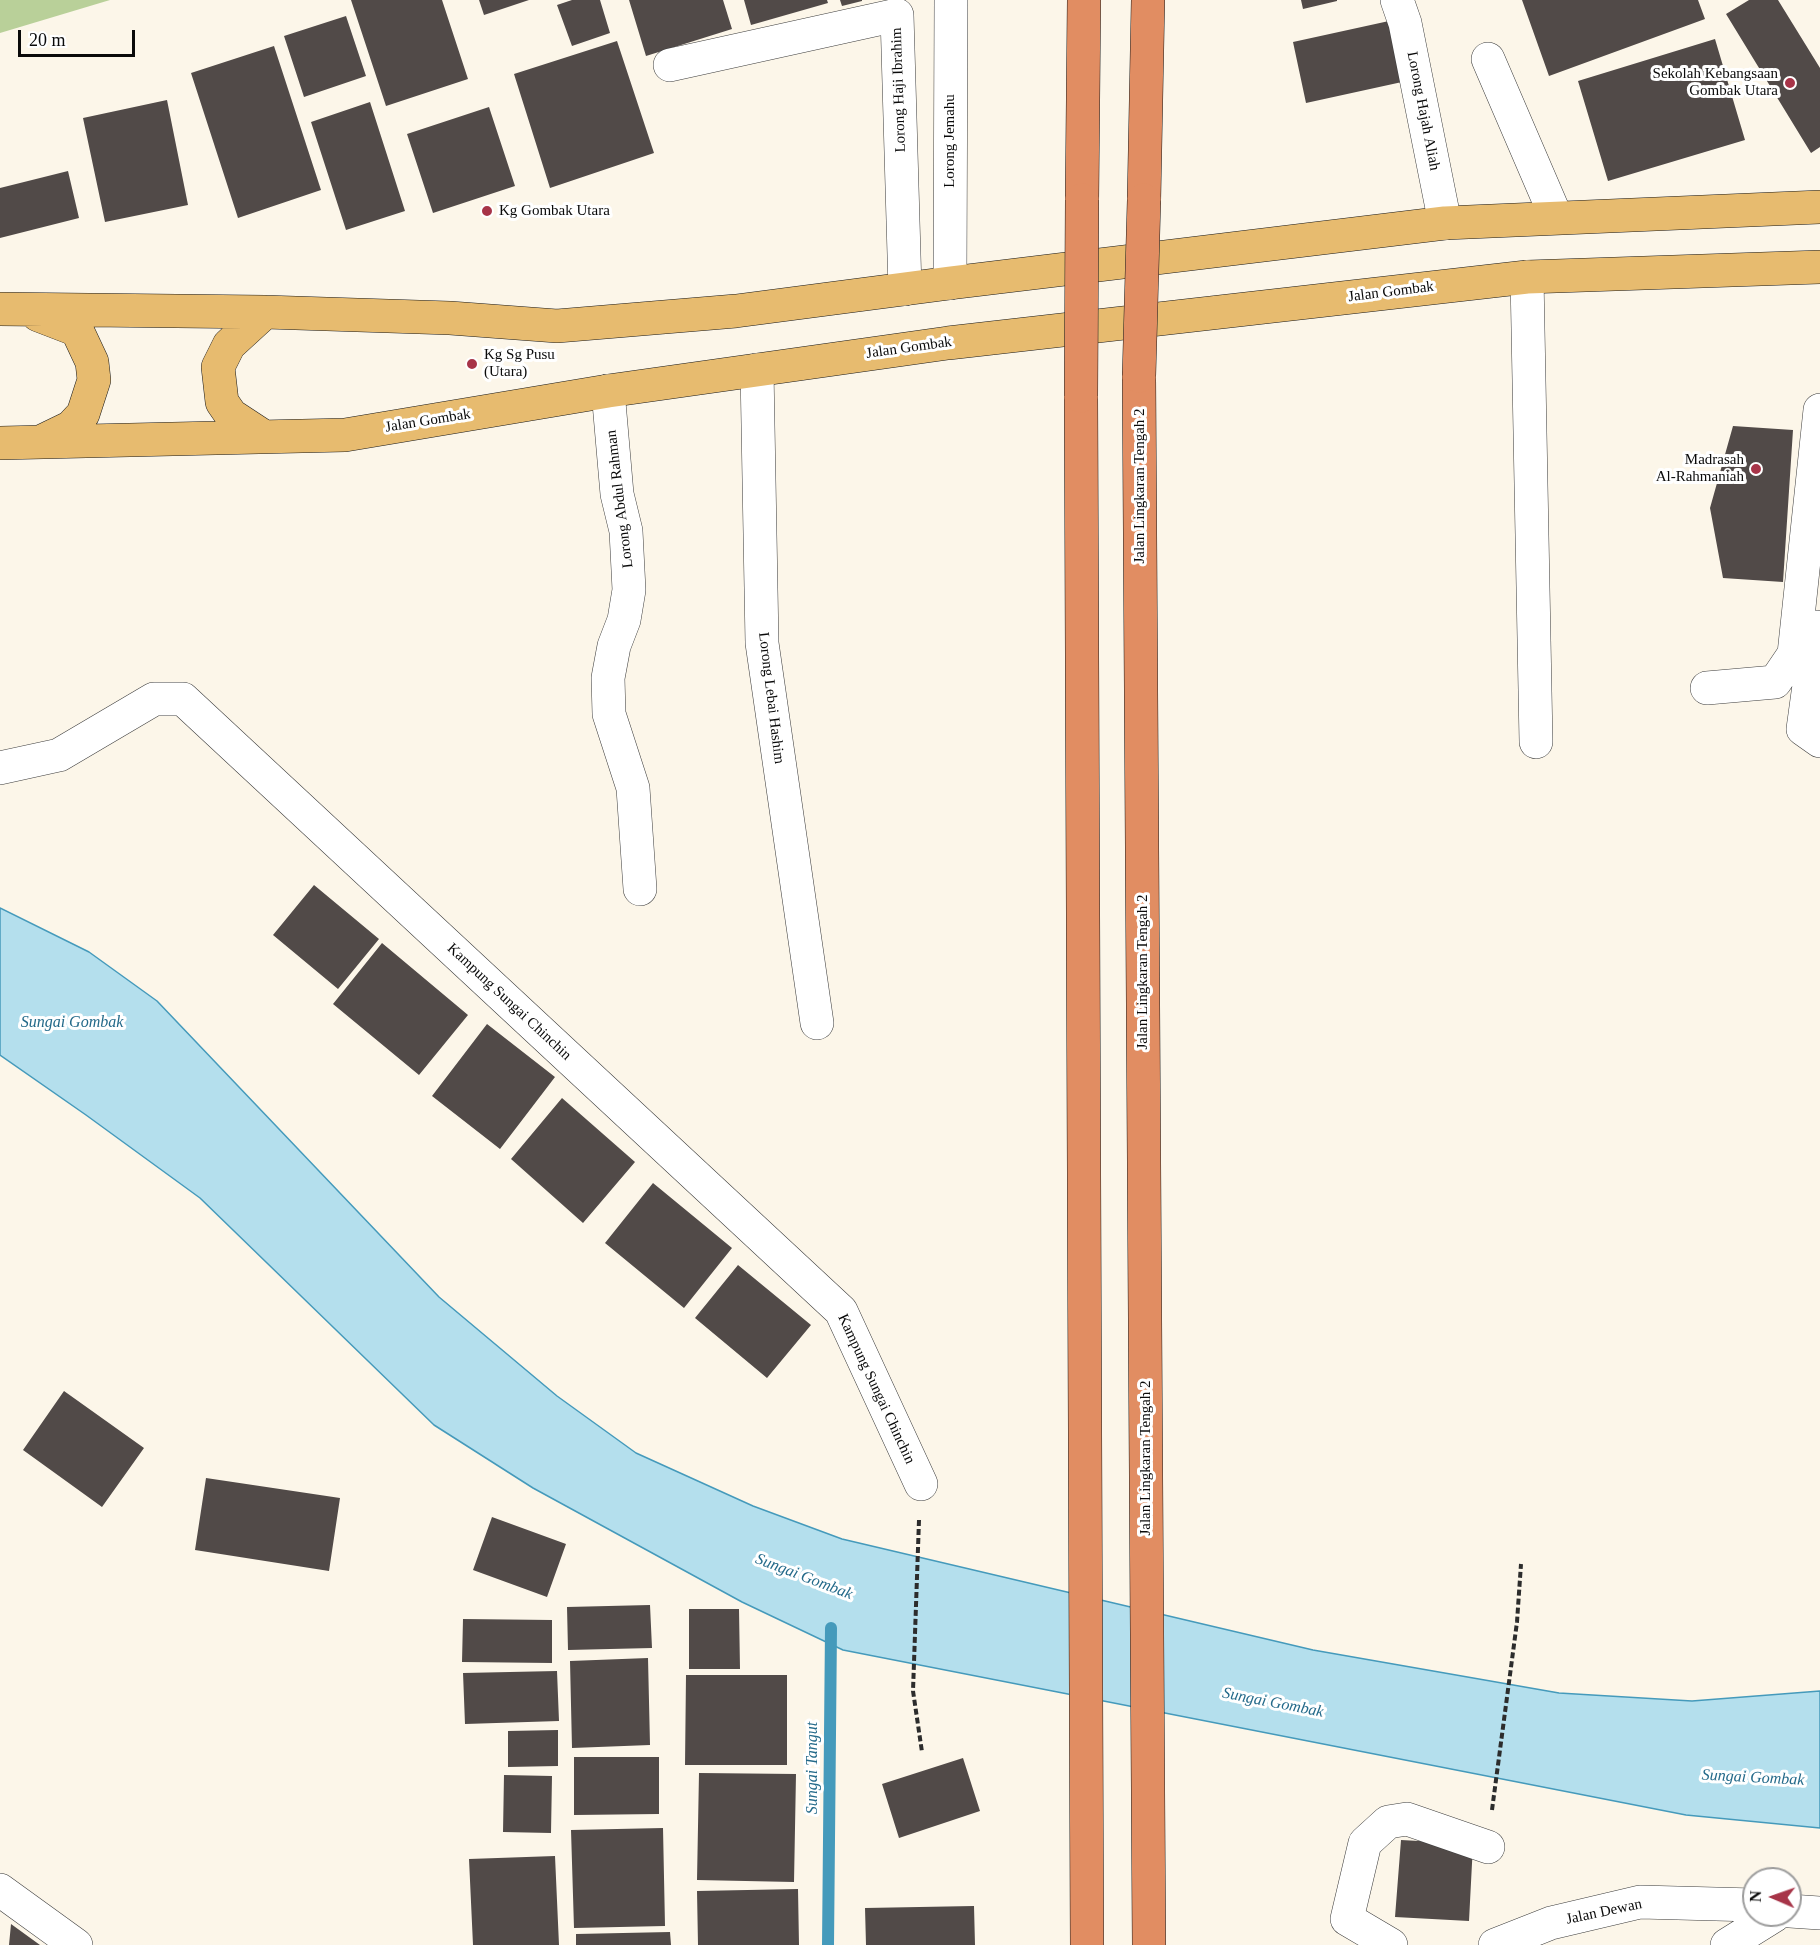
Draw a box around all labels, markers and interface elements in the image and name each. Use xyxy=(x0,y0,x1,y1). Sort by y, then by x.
scale bar xyxy=(21,18,138,56)
street label: Lorong Haji Ibrahim xyxy=(888,27,910,153)
text: 20 m xyxy=(29,30,66,50)
street label: Lorong Hajah Aliah xyxy=(1403,50,1443,172)
place label: Sekolah Kebangsaan Gombak Utara xyxy=(1653,65,1778,100)
marker: Sekolah Kebangsaan Gombak Utara xyxy=(1783,76,1797,90)
street label: Lorong Jemahu xyxy=(941,94,959,188)
place label: Kg Gombak Utara xyxy=(499,202,610,220)
marker: Kg Gombak Utara xyxy=(480,204,494,218)
street label: Jalan Gombak xyxy=(1347,278,1435,306)
street label: Jalan Gombak xyxy=(865,333,953,363)
place label: Kg Sg Pusu (Utara) xyxy=(484,346,555,381)
marker: Kg Sg Pusu (Utara) xyxy=(465,357,479,371)
street label: Jalan Gombak xyxy=(384,405,472,437)
street label: Jalan Lingkaran Tengah 2 xyxy=(1131,408,1149,564)
street label: Lorong Abdul Rahman xyxy=(603,429,637,569)
place label: Madrasah Al-Rahmaniah xyxy=(1656,451,1744,486)
marker: Madrasah Al-Rahmaniah xyxy=(1749,462,1763,476)
street label: Lorong Lebai Hashim xyxy=(754,631,788,765)
street label: Jalan Lingkaran Tengah 2 xyxy=(1134,894,1152,1050)
street label: Kampung Sungai Chinchin xyxy=(443,940,575,1064)
water label: Sungai Gombak xyxy=(21,1013,123,1033)
street label: Kampung Sungai Chinchin xyxy=(833,1311,919,1467)
street label: Jalan Lingkaran Tengah 2 xyxy=(1137,1380,1155,1536)
water label: Sungai Gombak xyxy=(753,1550,855,1604)
water label: Sungai Gombak xyxy=(1221,1684,1325,1722)
water label: Sungai Tangut xyxy=(803,1722,823,1814)
water label: Sungai Gombak xyxy=(1701,1766,1805,1790)
north arrow xyxy=(1742,1867,1802,1927)
text: N xyxy=(1747,1890,1764,1902)
street label: Jalan Dewan xyxy=(1564,1895,1644,1929)

